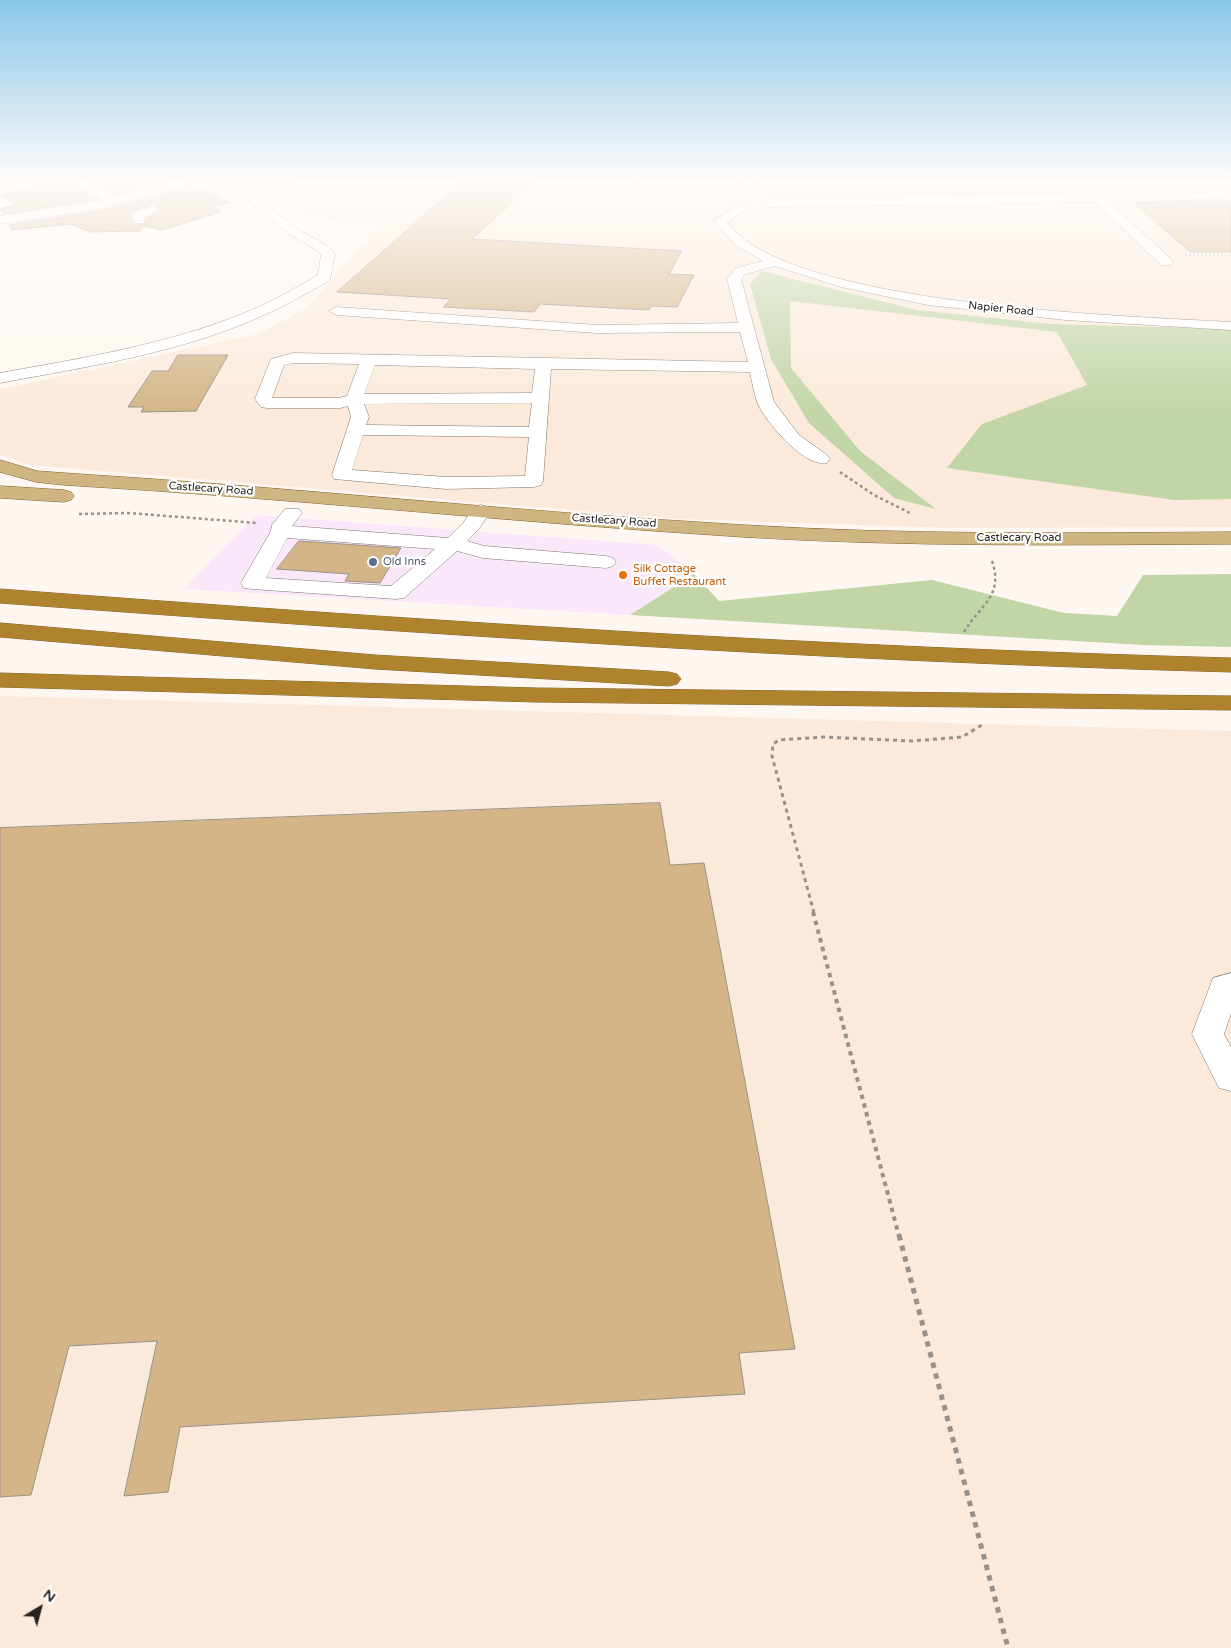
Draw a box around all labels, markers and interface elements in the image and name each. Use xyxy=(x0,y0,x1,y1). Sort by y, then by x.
street label: Napier Road xyxy=(968,299,1034,319)
street label: Castlecary Road xyxy=(168,479,254,499)
street label: Castlecary Road xyxy=(571,511,657,531)
street label: Castlecary Road xyxy=(977,531,1061,545)
place label: Old Inns xyxy=(383,555,426,569)
marker: Old Inns xyxy=(367,556,379,568)
place label: Silk Cottage Buffet Restaurant xyxy=(633,562,726,588)
marker: Silk Cottage Buffet Restaurant xyxy=(617,569,629,581)
north arrow xyxy=(15,1583,65,1633)
text: N xyxy=(40,1585,59,1606)

